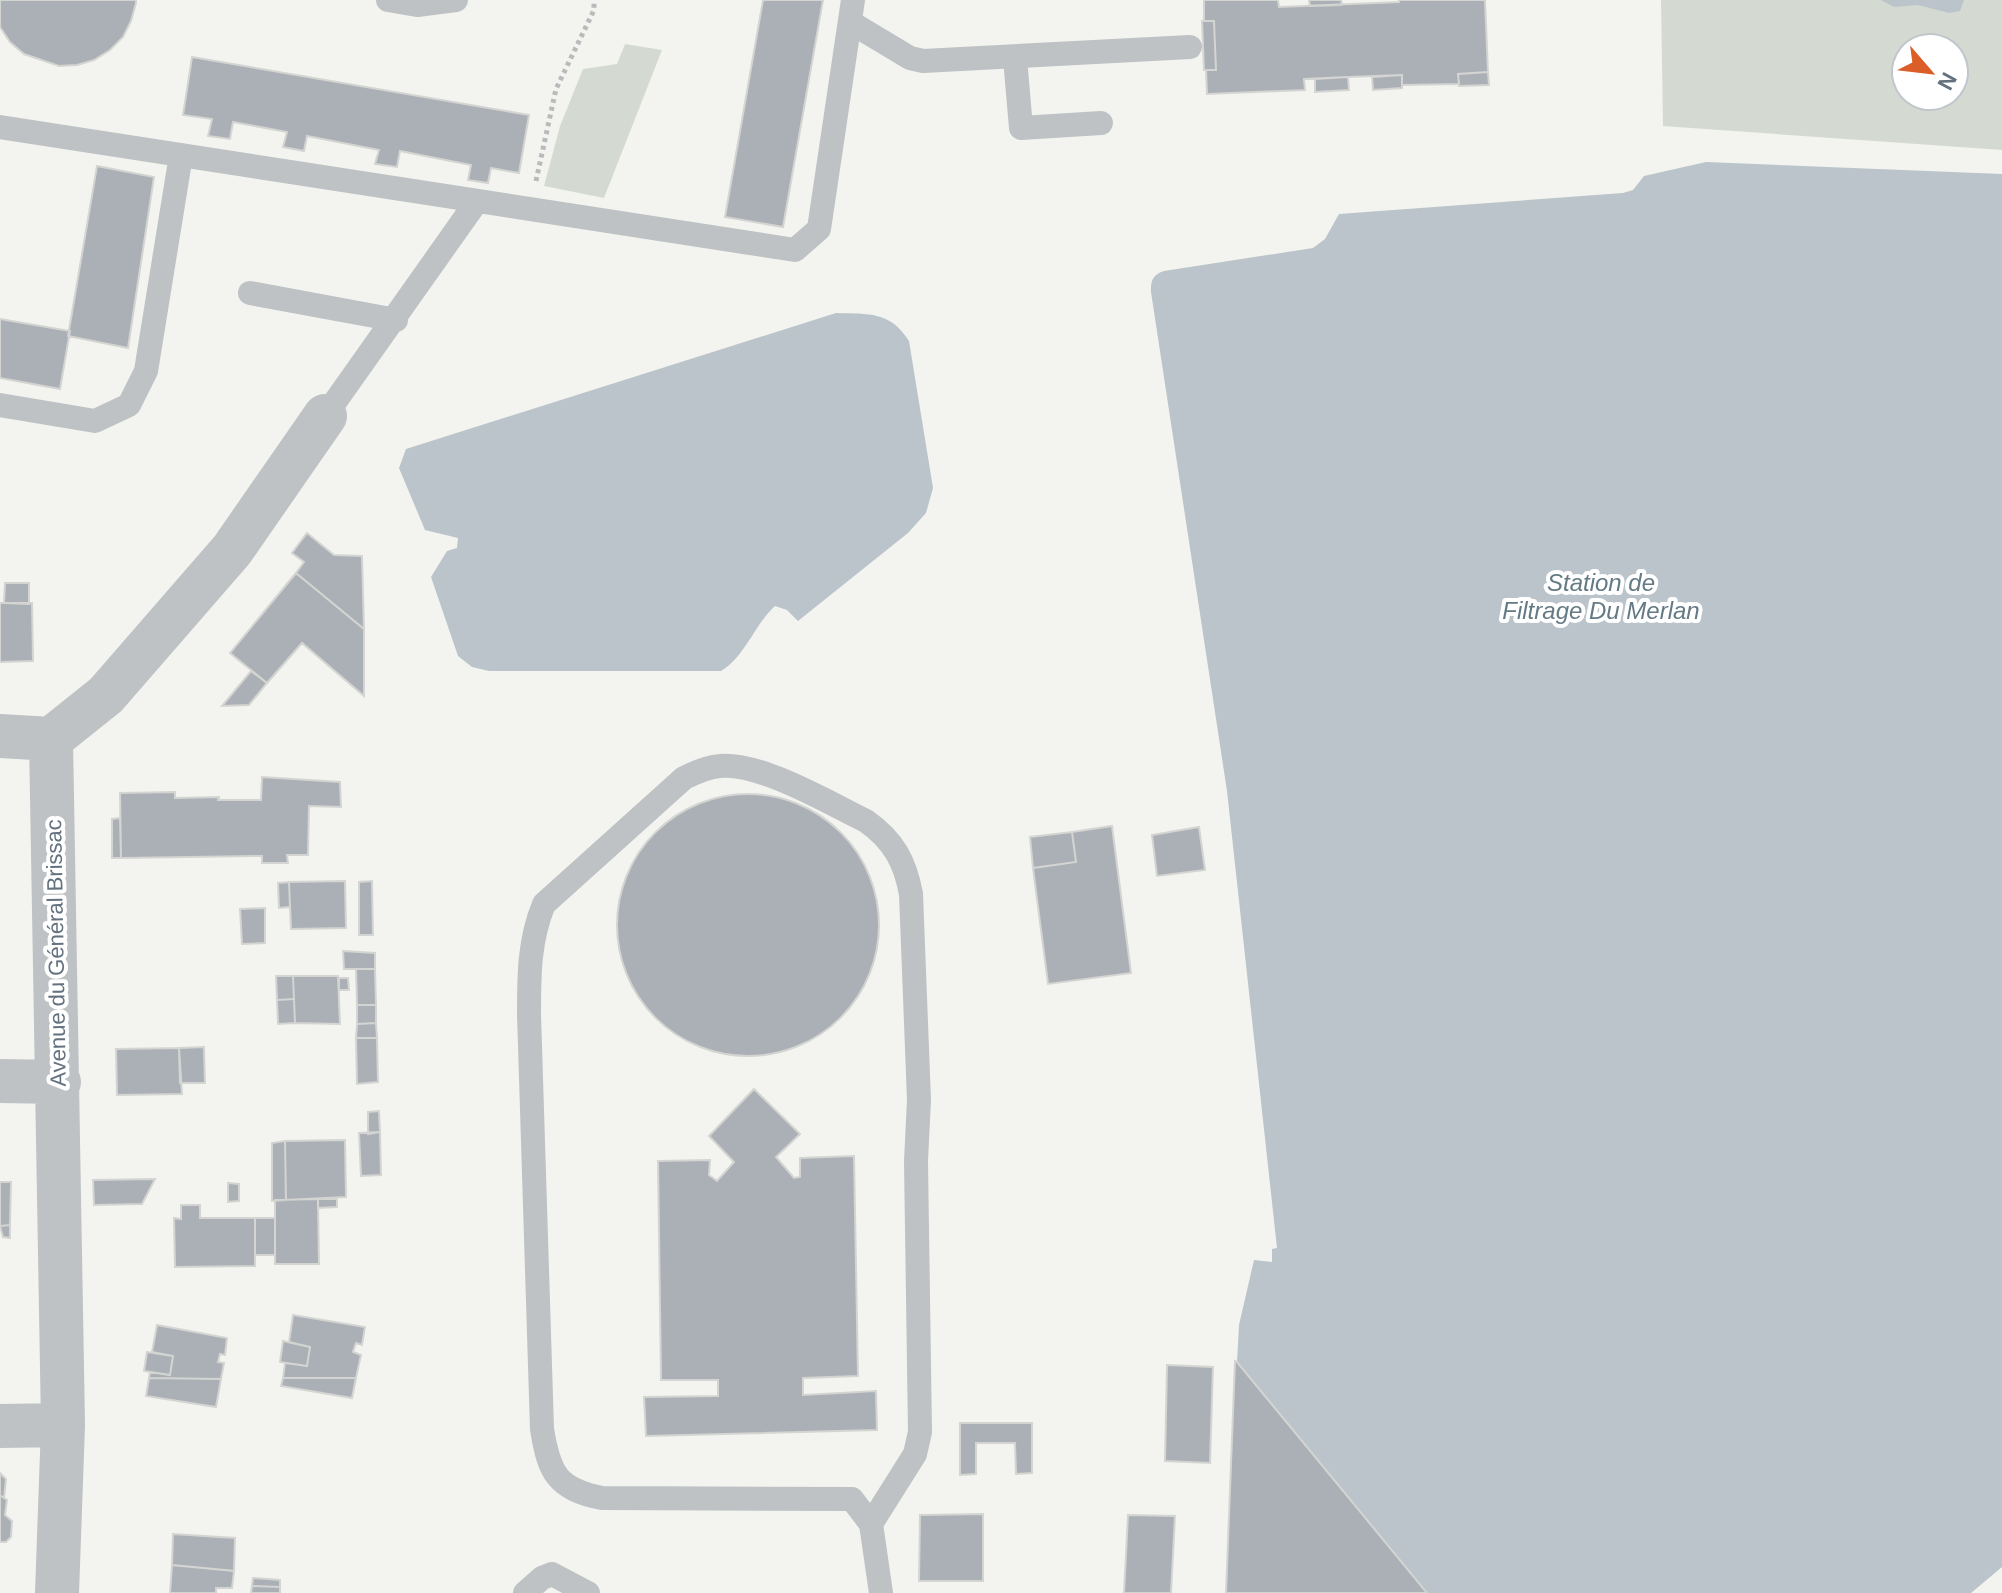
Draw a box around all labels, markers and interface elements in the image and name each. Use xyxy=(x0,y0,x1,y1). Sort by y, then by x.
north arrow xyxy=(1890,32,1970,112)
text: N xyxy=(1932,68,1962,94)
water label: Station de Filtrage Du Merlan xyxy=(1502,569,1700,624)
street label: Avenue du Général Brissac xyxy=(41,819,71,1087)

